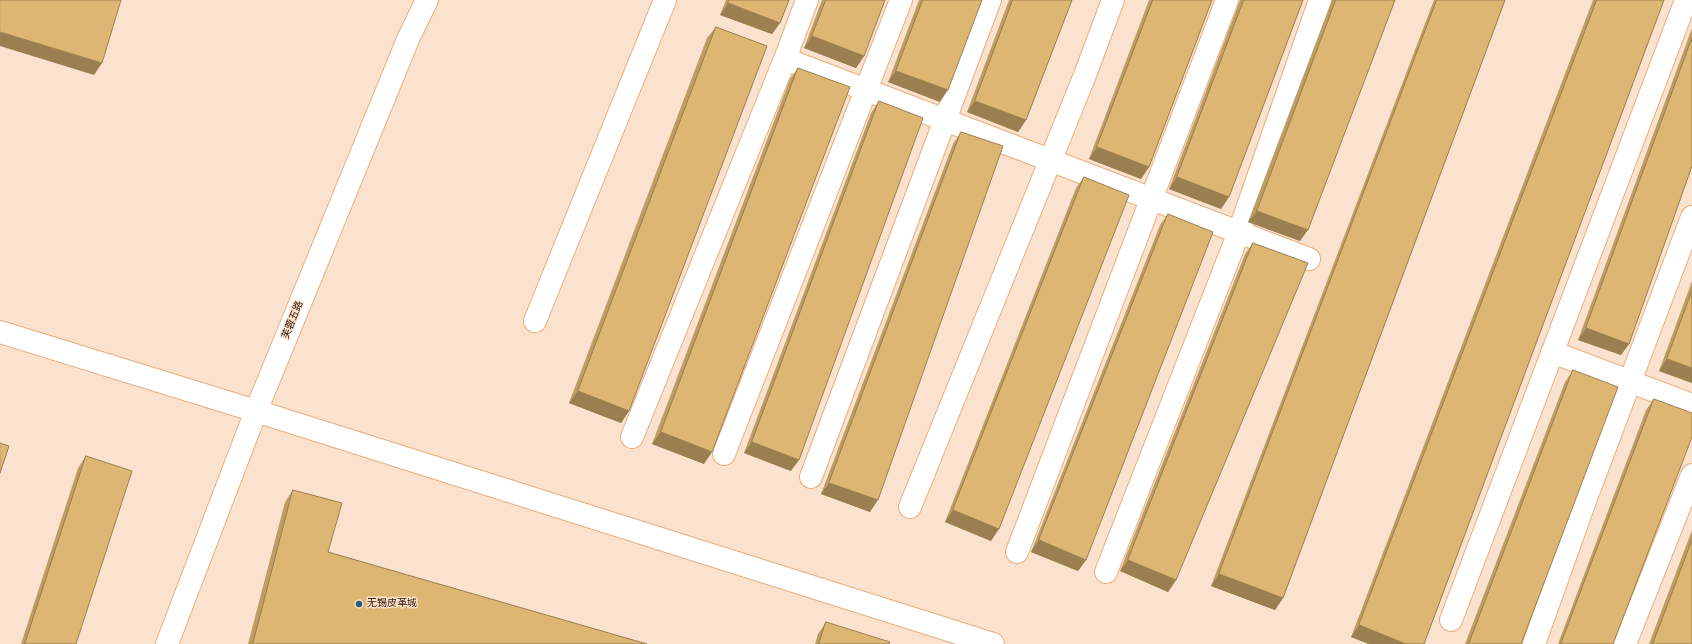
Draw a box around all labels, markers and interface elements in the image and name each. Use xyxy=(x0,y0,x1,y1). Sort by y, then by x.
street label: 芙蓉五路 xyxy=(280,299,306,341)
place label: 无锡皮革城 xyxy=(367,598,417,610)
marker: 无锡皮革城 xyxy=(354,599,364,609)

